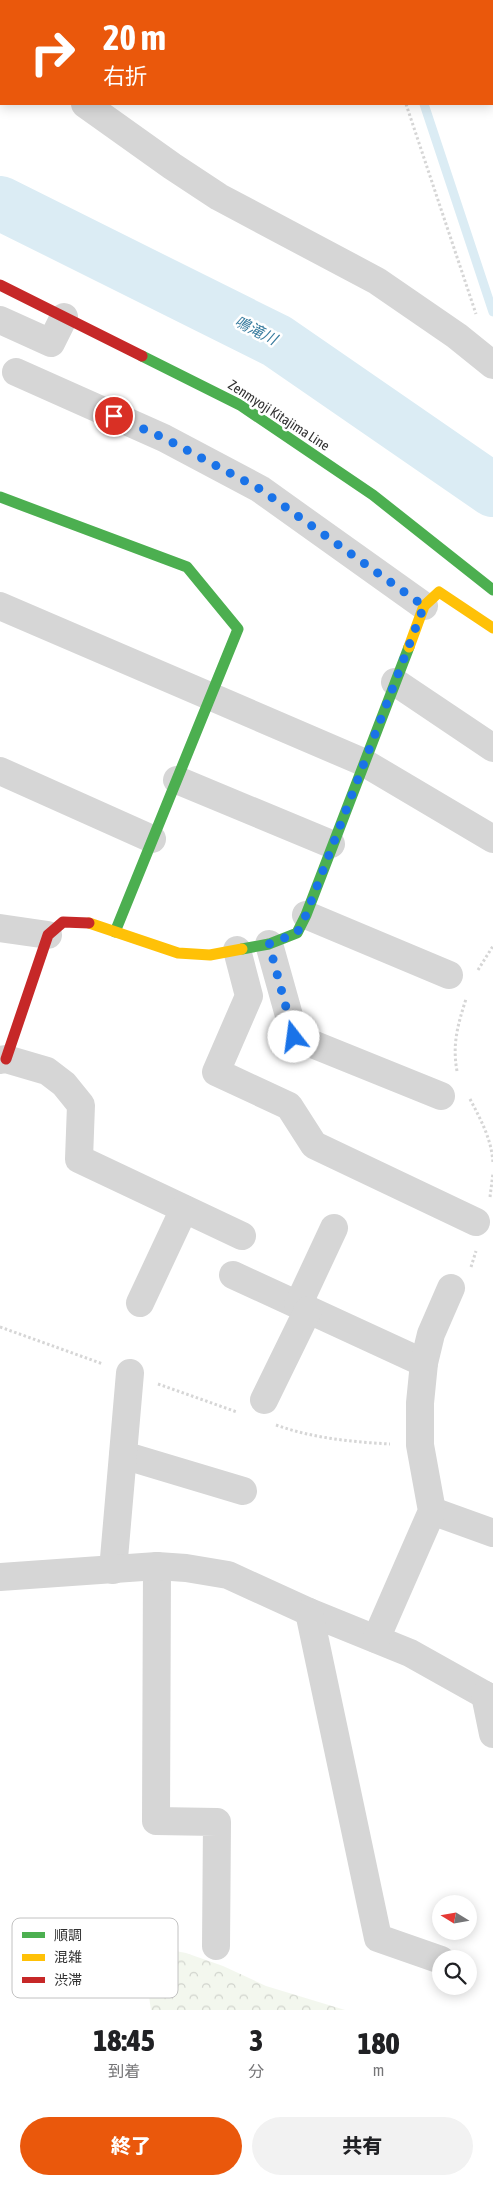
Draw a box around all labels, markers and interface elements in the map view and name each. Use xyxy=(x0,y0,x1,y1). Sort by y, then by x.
text: 20 m xyxy=(103,17,166,57)
icon: right xyxy=(20,20,85,85)
text: 右折 xyxy=(103,63,147,89)
water label: 鳴滝川 xyxy=(232,312,282,349)
street label: Zenmyoji Kitajima Line xyxy=(225,376,333,454)
pin xyxy=(93,395,135,437)
icon: arrive xyxy=(100,402,128,430)
position arrow xyxy=(267,1010,319,1062)
north arrow xyxy=(432,1895,478,1940)
map controls xyxy=(432,1895,477,1995)
legend xyxy=(12,1918,178,1998)
text: 順調 xyxy=(54,1927,82,1943)
text: 混雑 xyxy=(54,1949,82,1965)
button: search xyxy=(432,1950,477,1995)
text: 渋滞 xyxy=(54,1972,82,1988)
text: 18:45 xyxy=(93,2023,155,2057)
text: 3 xyxy=(249,2023,263,2057)
text: 180 xyxy=(357,2026,400,2060)
text: m xyxy=(373,2061,384,2079)
text: 到着 xyxy=(108,2062,140,2080)
text: 分 xyxy=(248,2062,264,2080)
button: 終了 xyxy=(20,2117,242,2175)
button: 共有 xyxy=(252,2117,473,2175)

